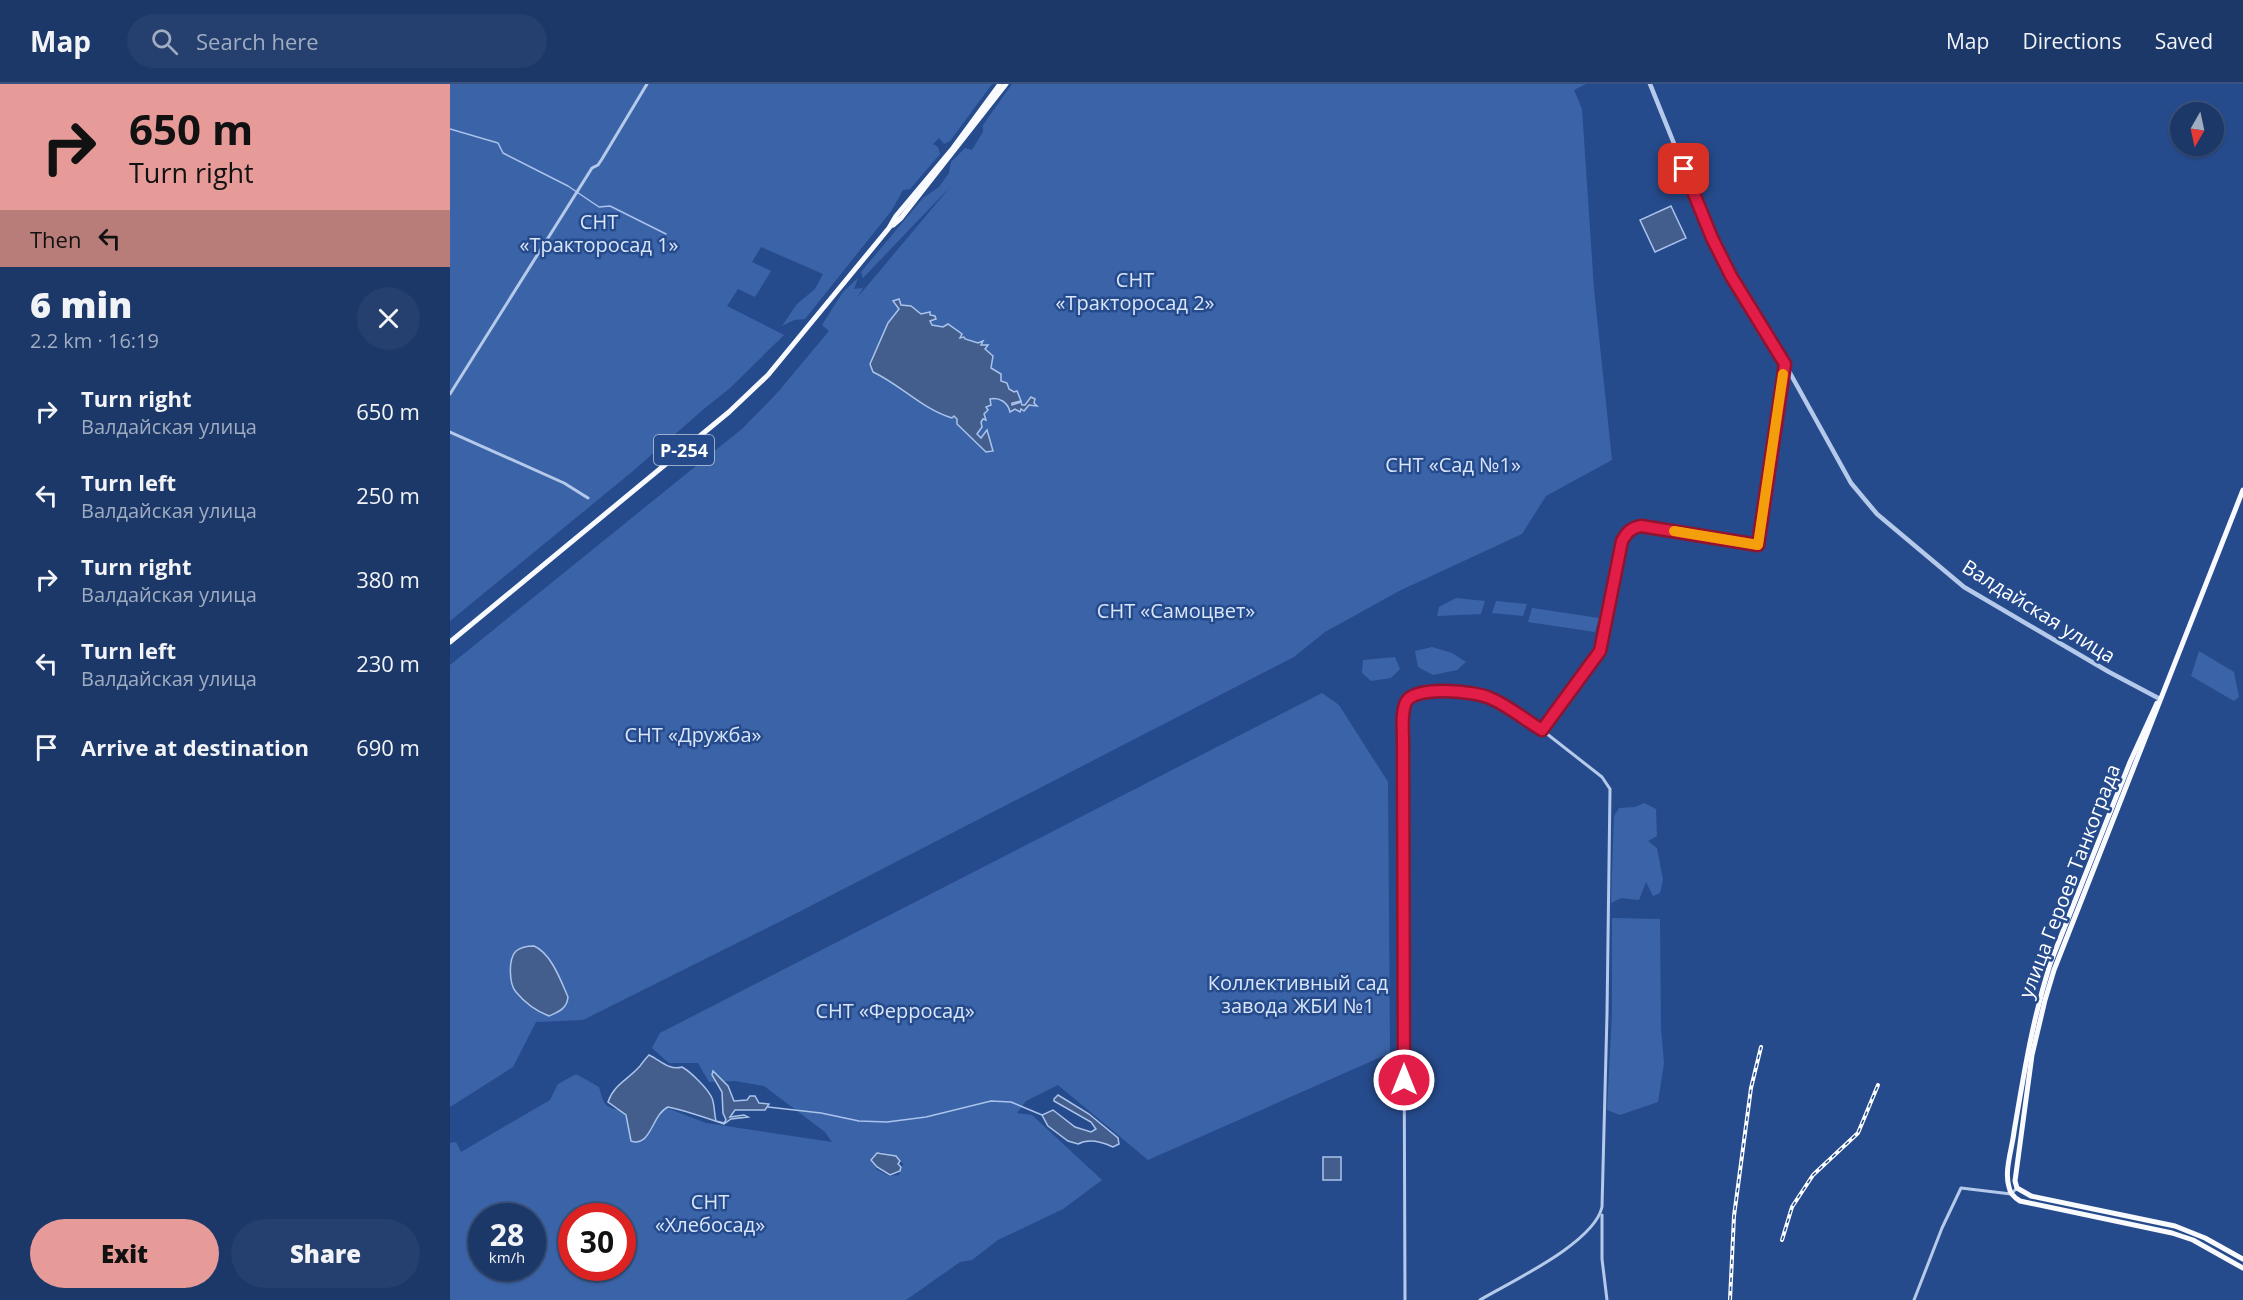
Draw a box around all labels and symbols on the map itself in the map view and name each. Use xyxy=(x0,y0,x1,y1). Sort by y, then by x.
north arrow xyxy=(2170,102,2224,156)
pin xyxy=(1658,143,1709,194)
park label: СНТ «Тракторосад 1» xyxy=(519,208,679,258)
park label: СНТ «Тракторосад 2» xyxy=(1055,266,1215,316)
road number: Р-254 xyxy=(654,435,714,465)
park label: СНТ «Сад №1» xyxy=(1385,451,1521,478)
street label: Валдайская улица xyxy=(1957,553,2121,669)
park label: СНТ «Самоцвет» xyxy=(1097,597,1255,624)
park label: СНТ «Дружба» xyxy=(624,721,762,748)
street label: улица Героев Танкограда xyxy=(2012,760,2126,1002)
park label: Коллективный сад завода ЖБИ №1 xyxy=(1208,969,1389,1019)
park label: СНТ «Ферросад» xyxy=(815,997,975,1024)
position arrow xyxy=(1372,1048,1436,1112)
park label: СНТ «Хлебосад» xyxy=(655,1188,765,1238)
speed limit sign: 30 xyxy=(558,1203,636,1281)

